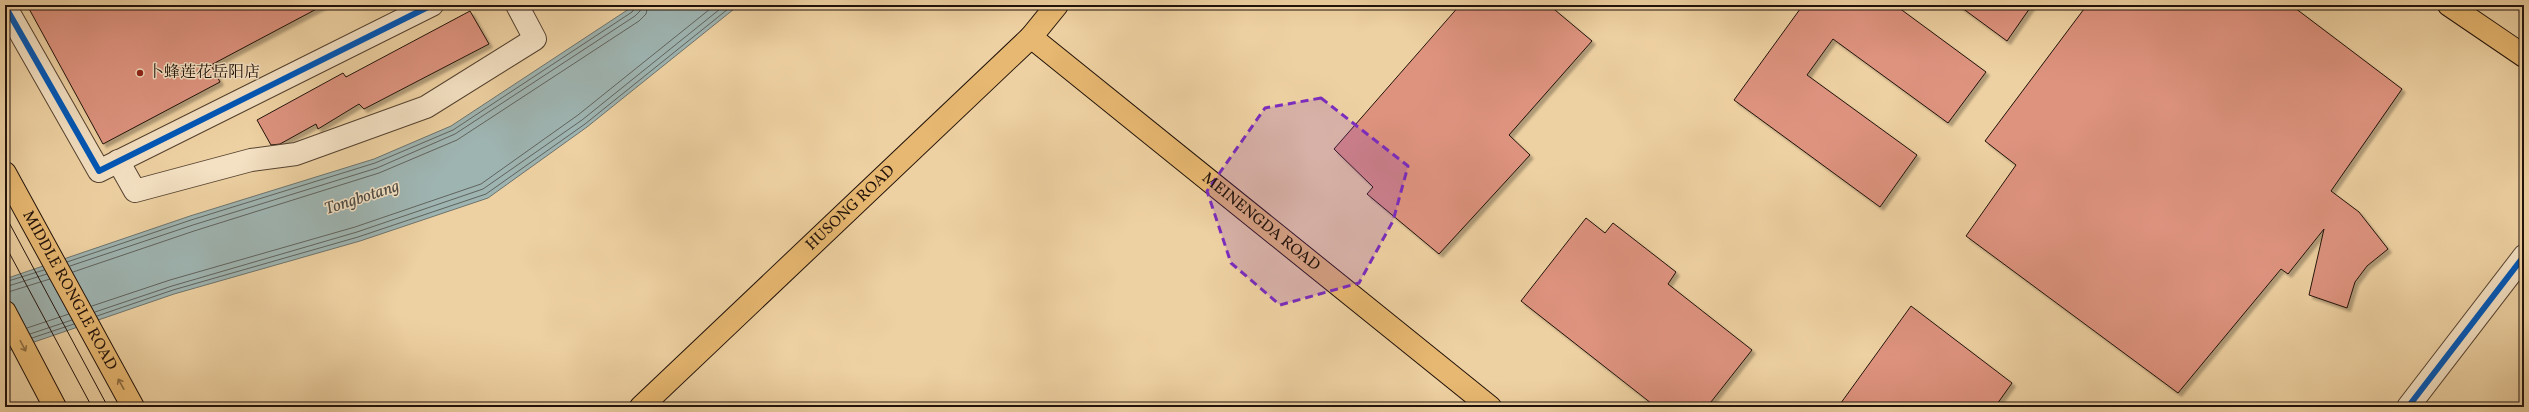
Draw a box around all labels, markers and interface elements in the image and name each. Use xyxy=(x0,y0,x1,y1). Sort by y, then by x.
place label: 卜蜂莲花岳阳店 xyxy=(148,62,260,84)
marker: 卜蜂莲花岳阳店 xyxy=(135,68,145,78)
street label: HUSONG ROAD xyxy=(801,160,900,256)
street label: MEINENGDA ROAD xyxy=(1197,168,1325,277)
water label: Tongbotang xyxy=(322,175,403,221)
street label: MIDDLE RONGLE ROAD xyxy=(17,207,122,375)
one-way arrow xyxy=(20,340,27,352)
one-way arrow xyxy=(116,378,124,390)

